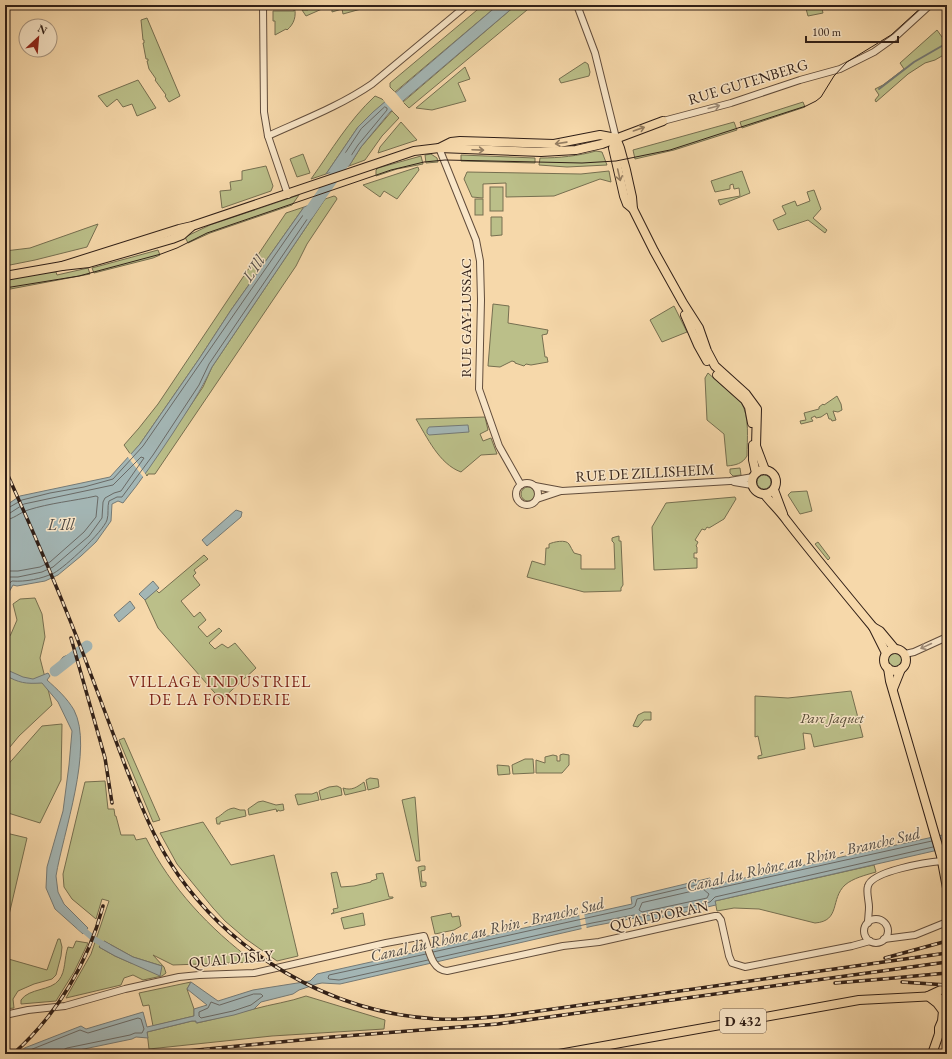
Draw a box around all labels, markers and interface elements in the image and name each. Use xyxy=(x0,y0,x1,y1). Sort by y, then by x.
north arrow xyxy=(18,18,58,58)
scale bar xyxy=(806,18,898,44)
text: N xyxy=(35,21,50,37)
text: 100 m xyxy=(812,24,842,40)
street label: RUE GUTENBERG xyxy=(686,54,810,109)
one-way arrow xyxy=(707,103,720,110)
one-way arrow xyxy=(633,125,645,133)
one-way arrow xyxy=(555,139,568,147)
one-way arrow xyxy=(471,147,484,154)
one-way arrow xyxy=(616,168,623,181)
water label: L'Ill xyxy=(237,251,270,286)
street label: RUE GAY-LUSSAC xyxy=(456,258,475,378)
street label: RUE DE ZILLISHEIM xyxy=(575,459,715,486)
water label: L'Ill xyxy=(46,514,75,535)
one-way arrow xyxy=(921,643,933,650)
district label: VILLAGE INDUSTRIEL DE LA FONDERIE xyxy=(129,671,311,710)
park label: Parc Jaquet xyxy=(800,708,865,728)
water label: Canal du Rhône au Rhin - Branche Sud xyxy=(684,822,923,897)
water label: Canal du Rhône au Rhin - Branche Sud xyxy=(368,892,607,967)
street label: QUAI D'ORAN xyxy=(608,896,710,935)
street label: QUAI D'ISLY xyxy=(188,945,275,972)
road number: D 432 xyxy=(720,1009,766,1033)

